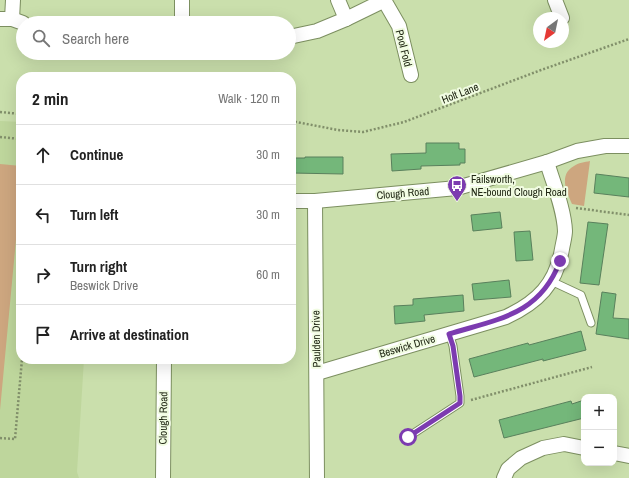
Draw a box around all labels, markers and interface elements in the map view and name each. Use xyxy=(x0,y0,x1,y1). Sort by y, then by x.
north arrow xyxy=(533,12,569,48)
search box xyxy=(16,16,296,60)
icon: search xyxy=(30,27,52,49)
text: Search here xyxy=(62,28,129,49)
street label: Pool Fold xyxy=(393,28,415,68)
street label: Holt Lane xyxy=(439,80,481,106)
text: 2 min xyxy=(32,87,68,110)
text: Walk · 120 m xyxy=(218,90,280,107)
icon: ahead xyxy=(32,144,54,166)
text: Continue xyxy=(70,144,123,165)
text: 30 m xyxy=(256,146,280,163)
place label: Failsworth, NE-bound Clough Road xyxy=(471,172,567,199)
bus stop icon: Failsworth, NE-bound Clough Road xyxy=(446,174,468,202)
street label: Clough Road xyxy=(376,184,430,202)
icon: left xyxy=(32,204,54,226)
text: Turn left xyxy=(70,204,118,225)
text: 30 m xyxy=(256,206,280,223)
route end xyxy=(551,252,569,270)
text: Turn right xyxy=(70,256,127,277)
icon: right xyxy=(32,264,54,286)
text: 60 m xyxy=(256,266,280,283)
text: Beswick Drive xyxy=(70,277,138,294)
street label: Paulden Drive xyxy=(309,310,323,368)
icon: arrive xyxy=(32,324,54,346)
text: Arrive at destination xyxy=(70,324,189,345)
street label: Beswick Drive xyxy=(377,331,437,361)
street label: Clough Road xyxy=(156,392,170,444)
map controls xyxy=(581,394,617,466)
button: + xyxy=(581,394,617,430)
route start xyxy=(399,428,417,446)
button: − xyxy=(581,430,617,466)

